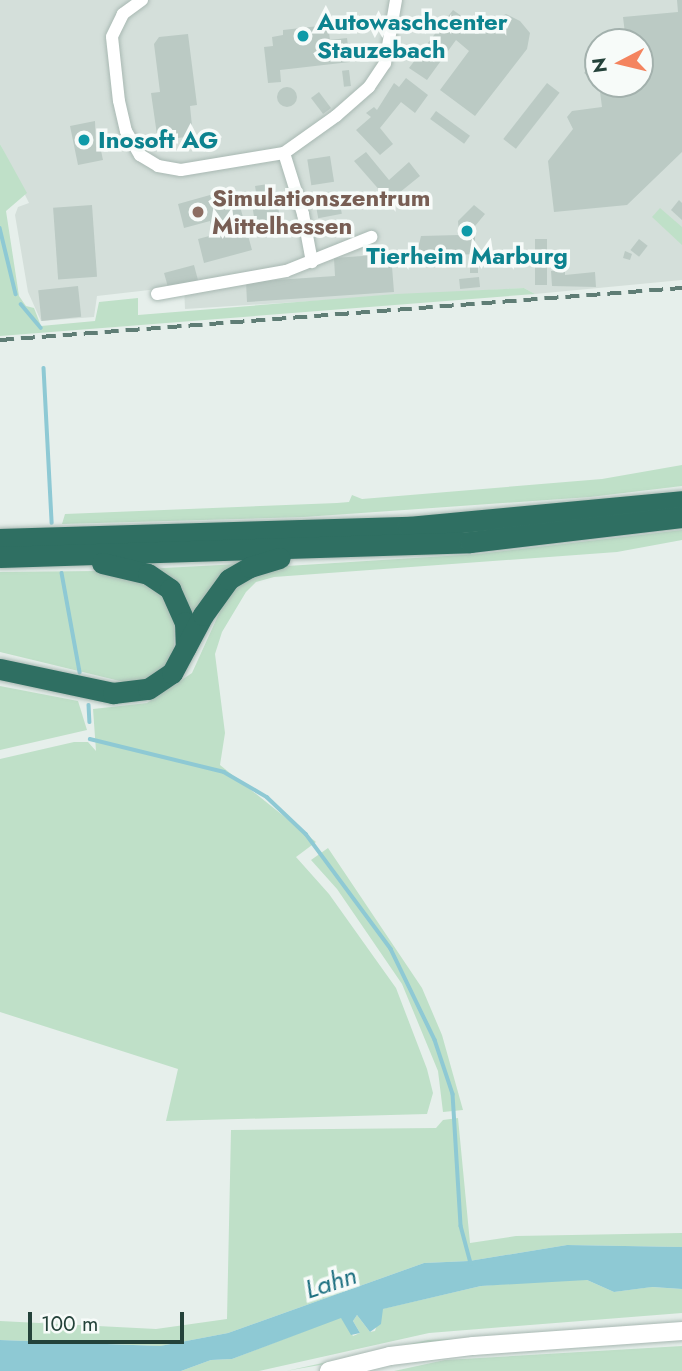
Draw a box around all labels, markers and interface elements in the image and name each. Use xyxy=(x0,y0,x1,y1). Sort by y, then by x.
place label: Autowaschcenter Stauzebach xyxy=(317,8,508,64)
marker: Autowaschcenter Stauzebach xyxy=(295,28,311,44)
north arrow xyxy=(584,28,654,98)
text: N xyxy=(585,56,614,75)
place label: Inosoft AG xyxy=(98,126,218,154)
marker: Inosoft AG xyxy=(76,132,92,148)
place label: Simulationszentrum Mittelhessen xyxy=(212,184,430,240)
marker: Simulationszentrum Mittelhessen xyxy=(190,204,206,220)
marker: Tierheim Marburg xyxy=(459,223,475,239)
place label: Tierheim Marburg xyxy=(366,242,568,270)
water label: Lahn xyxy=(301,1260,361,1306)
scale bar xyxy=(32,1298,187,1342)
text: 100 m xyxy=(41,1309,98,1339)

